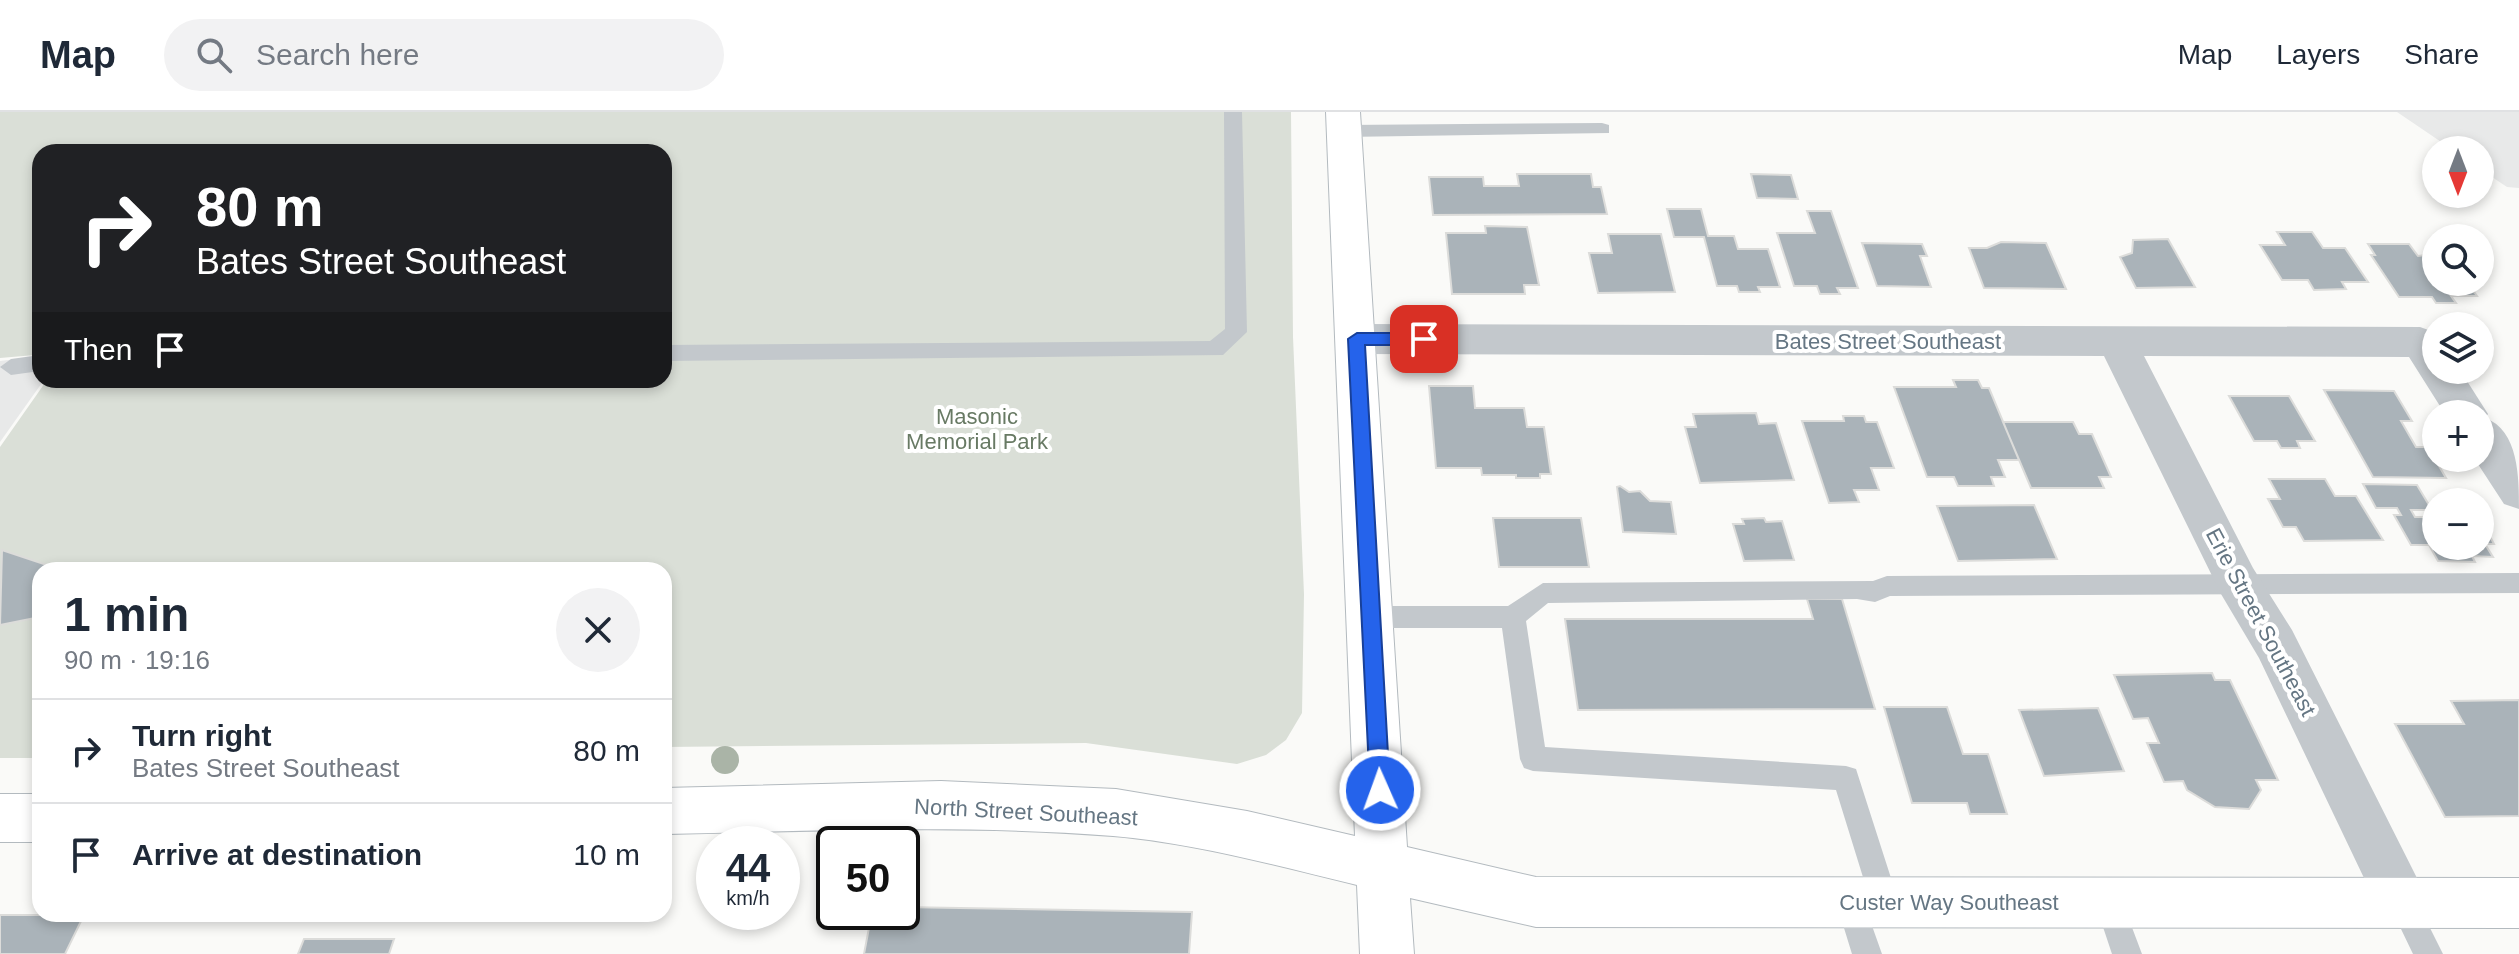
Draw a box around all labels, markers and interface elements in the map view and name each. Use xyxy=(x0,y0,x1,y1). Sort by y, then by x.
search box xyxy=(164,19,724,91)
icon: search xyxy=(192,33,236,77)
text: Map xyxy=(40,34,116,76)
text: Search here xyxy=(256,38,419,71)
text: Map xyxy=(2178,39,2232,70)
text: Layers xyxy=(2276,39,2360,70)
text: Share xyxy=(2404,39,2479,70)
north arrow xyxy=(2422,136,2494,208)
map controls xyxy=(2422,136,2494,560)
text: 80 m xyxy=(196,175,324,238)
icon: right xyxy=(64,176,168,280)
button: search xyxy=(2422,224,2494,296)
text: Bates Street Southeast xyxy=(196,241,566,282)
pin xyxy=(1390,305,1458,373)
button: layers xyxy=(2422,312,2494,384)
icon: arrive xyxy=(1402,317,1446,361)
icon: arrive xyxy=(148,328,192,372)
street label: Bates Street Southeast xyxy=(1775,329,2001,354)
text: Then xyxy=(64,333,132,366)
button: + xyxy=(2422,400,2494,472)
park label: Masonic Memorial Park xyxy=(906,404,1049,454)
button: − xyxy=(2422,488,2494,560)
street label: Erie Street Southeast xyxy=(2201,524,2321,720)
text: 1 min xyxy=(64,588,189,641)
button: close xyxy=(556,588,640,672)
text: 90 m · 19:16 xyxy=(64,645,210,675)
text: Turn right xyxy=(132,719,271,752)
icon: right xyxy=(64,729,108,773)
text: 80 m xyxy=(573,734,640,767)
position arrow xyxy=(1338,748,1422,832)
text: Bates Street Southeast xyxy=(132,753,399,783)
street label: North Street Southeast xyxy=(914,794,1138,830)
speed limit sign: 50 xyxy=(816,826,920,930)
icon: arrive xyxy=(64,833,108,877)
text: Arrive at destination xyxy=(132,838,422,871)
text: 10 m xyxy=(573,838,640,871)
text: 44 xyxy=(726,846,770,890)
text: km/h xyxy=(726,887,770,909)
street label: Custer Way Southeast xyxy=(1839,890,2059,915)

